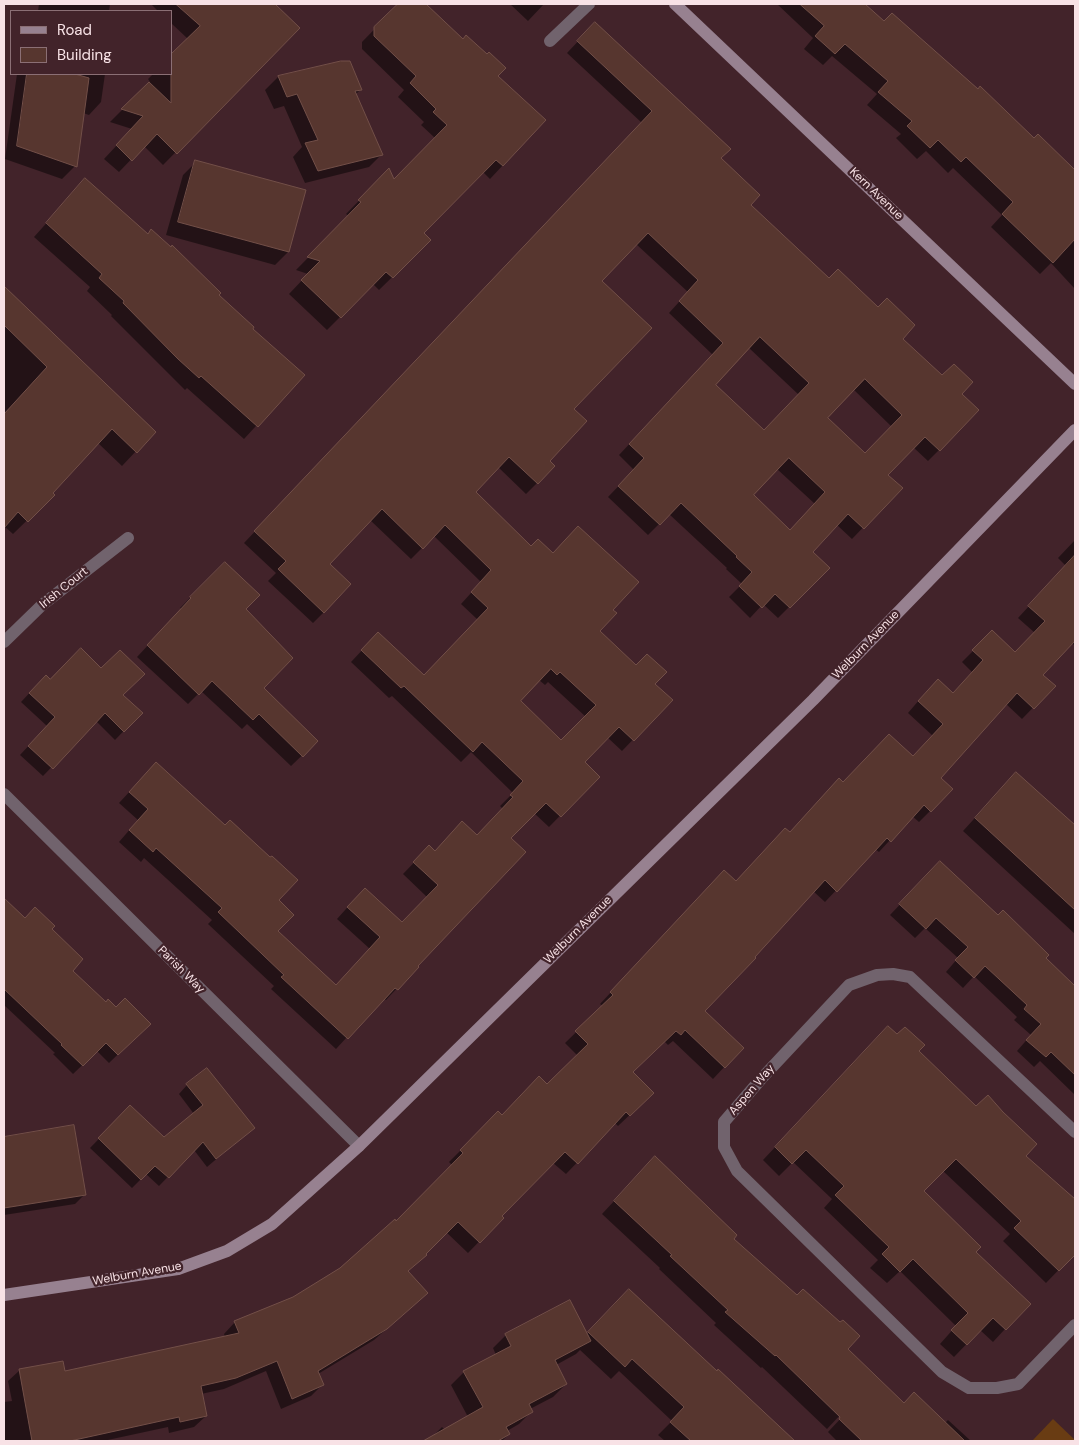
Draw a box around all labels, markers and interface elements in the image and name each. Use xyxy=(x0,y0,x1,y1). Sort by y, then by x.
legend xyxy=(10,10,172,75)
text: Road xyxy=(57,20,92,40)
text: Building xyxy=(57,45,112,65)
street label: Kern Avenue xyxy=(846,165,906,223)
street label: Irish Court xyxy=(37,564,91,612)
street label: Welburn Avenue xyxy=(829,608,903,682)
street label: Welburn Avenue xyxy=(541,893,615,967)
street label: Parish Way xyxy=(154,943,208,997)
street label: Aspen Way xyxy=(726,1062,778,1118)
street label: Welburn Avenue xyxy=(91,1259,183,1289)

